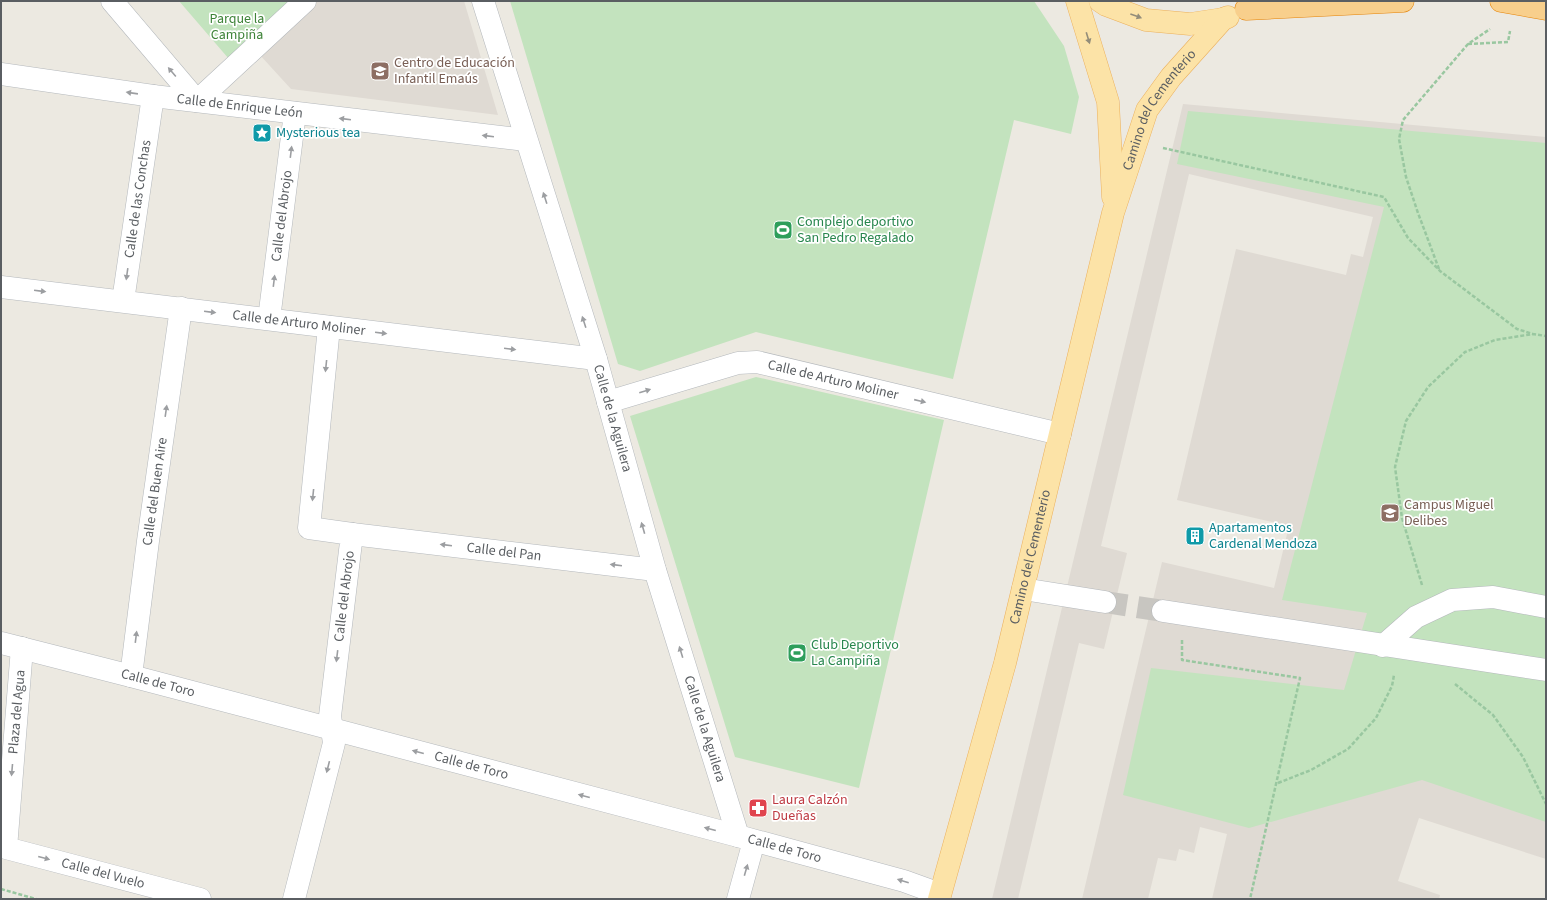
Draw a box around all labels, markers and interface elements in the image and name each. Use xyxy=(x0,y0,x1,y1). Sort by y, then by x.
park label: Parque la Campiña xyxy=(210,9,264,45)
one-way arrow xyxy=(1130,14,1142,20)
one-way arrow xyxy=(1085,33,1091,45)
street label: Camino del Cementerio xyxy=(1118,45,1201,173)
place label: Centro de Educación Infantil Emaús xyxy=(394,53,515,89)
school or university icon: Centro de Educación Infantil Emaús xyxy=(369,60,391,82)
one-way arrow xyxy=(167,66,176,77)
street label: Calle de Enrique León xyxy=(176,89,304,124)
one-way arrow xyxy=(126,90,138,96)
one-way arrow xyxy=(338,116,351,122)
place icon: Mysterious tea xyxy=(251,122,273,144)
place label: Mysterious tea xyxy=(276,123,360,143)
one-way arrow xyxy=(481,133,494,139)
street label: Calle de las Conchas xyxy=(119,139,156,259)
one-way arrow xyxy=(287,146,294,158)
street label: Calle del Abrojo xyxy=(266,169,298,263)
one-way arrow xyxy=(541,192,547,204)
place label: Complejo deportivo San Pedro Regalado xyxy=(797,212,914,248)
sports icon: Complejo deportivo San Pedro Regalado xyxy=(772,219,794,241)
one-way arrow xyxy=(124,267,130,280)
one-way arrow xyxy=(271,275,277,287)
one-way arrow xyxy=(34,288,46,294)
street label: Calle de Arturo Moliner xyxy=(231,305,367,341)
one-way arrow xyxy=(204,309,217,315)
one-way arrow xyxy=(581,315,587,327)
one-way arrow xyxy=(375,330,387,336)
one-way arrow xyxy=(504,345,516,352)
street label: Calle de Arturo Moliner xyxy=(766,355,901,405)
one-way arrow xyxy=(322,360,329,372)
street label: Calle de la Aguilera xyxy=(588,362,637,474)
one-way arrow xyxy=(639,388,651,394)
one-way arrow xyxy=(914,398,926,404)
one-way arrow xyxy=(163,405,169,417)
street label: Calle del Buen Aire xyxy=(137,436,173,547)
street label: Camino del Cementerio xyxy=(1005,488,1056,626)
one-way arrow xyxy=(309,489,316,501)
place label: Campus Miguel Delibes xyxy=(1404,495,1494,531)
school or university icon: Campus Miguel Delibes xyxy=(1379,502,1401,524)
place label: Apartamentos Cardenal Mendoza xyxy=(1209,518,1317,554)
one-way arrow xyxy=(640,521,646,533)
building icon: Apartamentos Cardenal Mendoza xyxy=(1184,525,1206,547)
street label: Calle del Pan xyxy=(465,538,542,566)
one-way arrow xyxy=(440,542,452,548)
street label: Calle del Abrojo xyxy=(329,549,360,643)
one-way arrow xyxy=(610,562,622,568)
one-way arrow xyxy=(133,631,139,643)
place label: Club Deportivo La Campiña xyxy=(811,635,899,671)
sports icon: Club Deportivo La Campiña xyxy=(786,642,808,664)
one-way arrow xyxy=(678,646,684,658)
one-way arrow xyxy=(334,650,341,662)
street label: Calle de Toro xyxy=(119,664,197,702)
street label: Plaza del Agua xyxy=(3,669,31,755)
street label: Calle de la Aguilera xyxy=(679,673,731,785)
street label: Calle de Toro xyxy=(432,746,511,785)
one-way arrow xyxy=(412,749,424,755)
one-way arrow xyxy=(324,761,330,773)
one-way arrow xyxy=(9,764,16,776)
place label: Laura Calzón Dueñas xyxy=(772,790,848,826)
one-way arrow xyxy=(578,792,591,798)
pharmacy icon: Laura Calzón Dueñas xyxy=(747,797,769,819)
one-way arrow xyxy=(704,826,716,832)
street label: Calle de Toro xyxy=(745,829,824,868)
street label: Calle del Vuelo xyxy=(59,853,147,894)
one-way arrow xyxy=(38,855,50,861)
one-way arrow xyxy=(743,864,749,876)
one-way arrow xyxy=(897,878,909,884)

